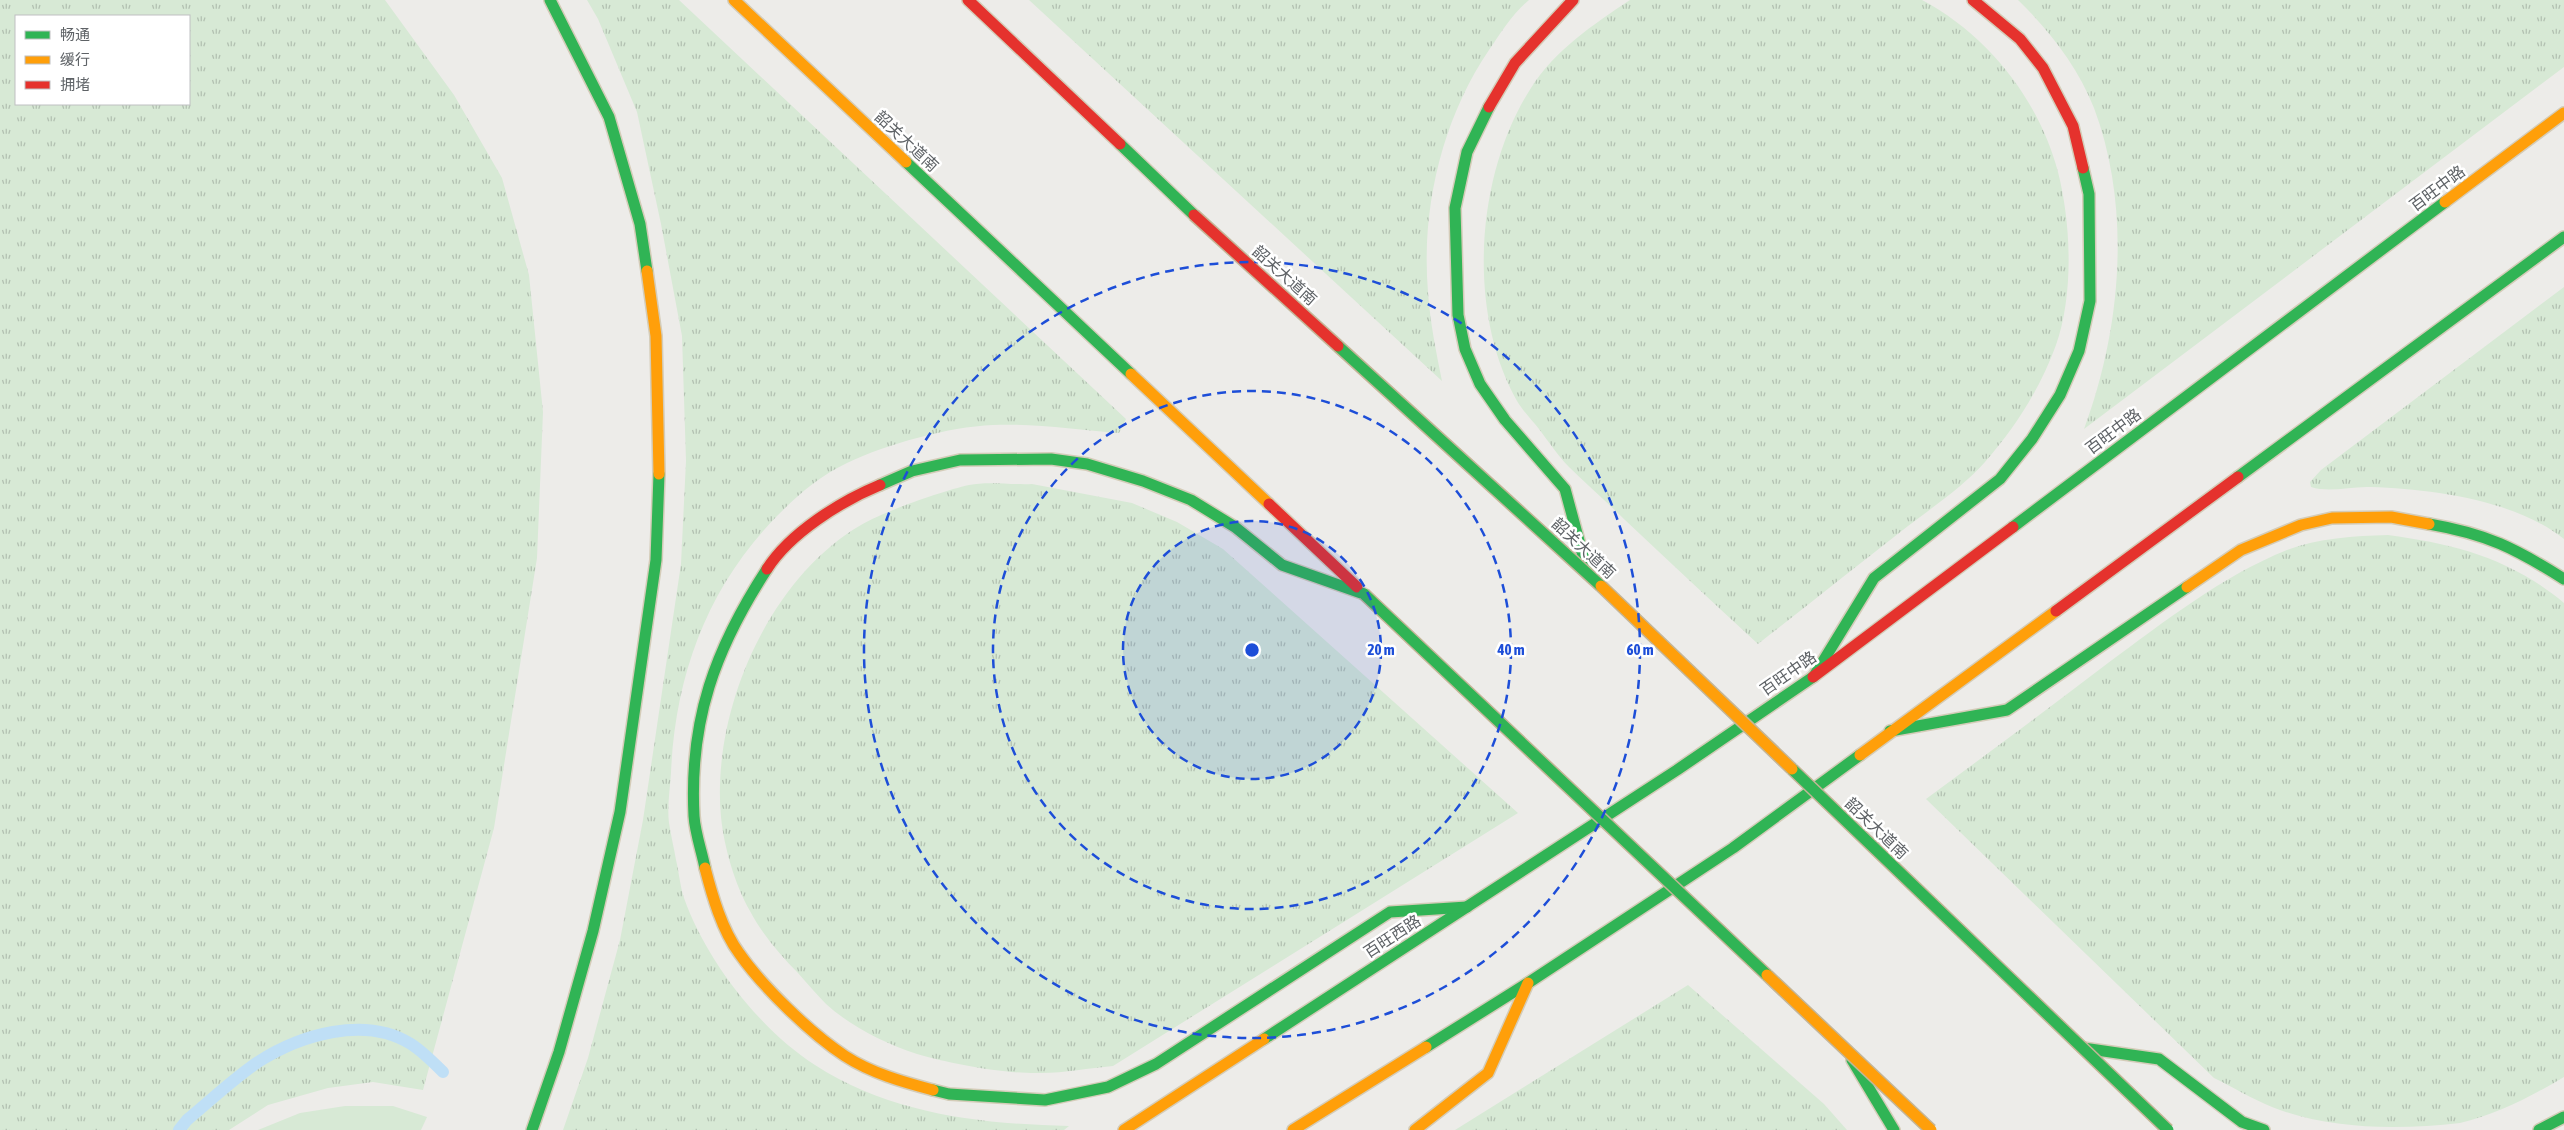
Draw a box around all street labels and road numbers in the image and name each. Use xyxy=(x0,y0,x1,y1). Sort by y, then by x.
street label: 韶关大道南 xyxy=(872,107,942,175)
street label: 百旺中路 xyxy=(2406,162,2468,214)
street label: 韶关大道南 xyxy=(1249,242,1321,308)
street label: 百旺中路 xyxy=(2082,405,2144,457)
street label: 韶关大道南 xyxy=(1549,514,1619,582)
street label: 百旺中路 xyxy=(1757,647,1819,699)
street label: 韶关大道南 xyxy=(1842,794,1912,862)
street label: 百旺西路 xyxy=(1360,911,1424,961)

